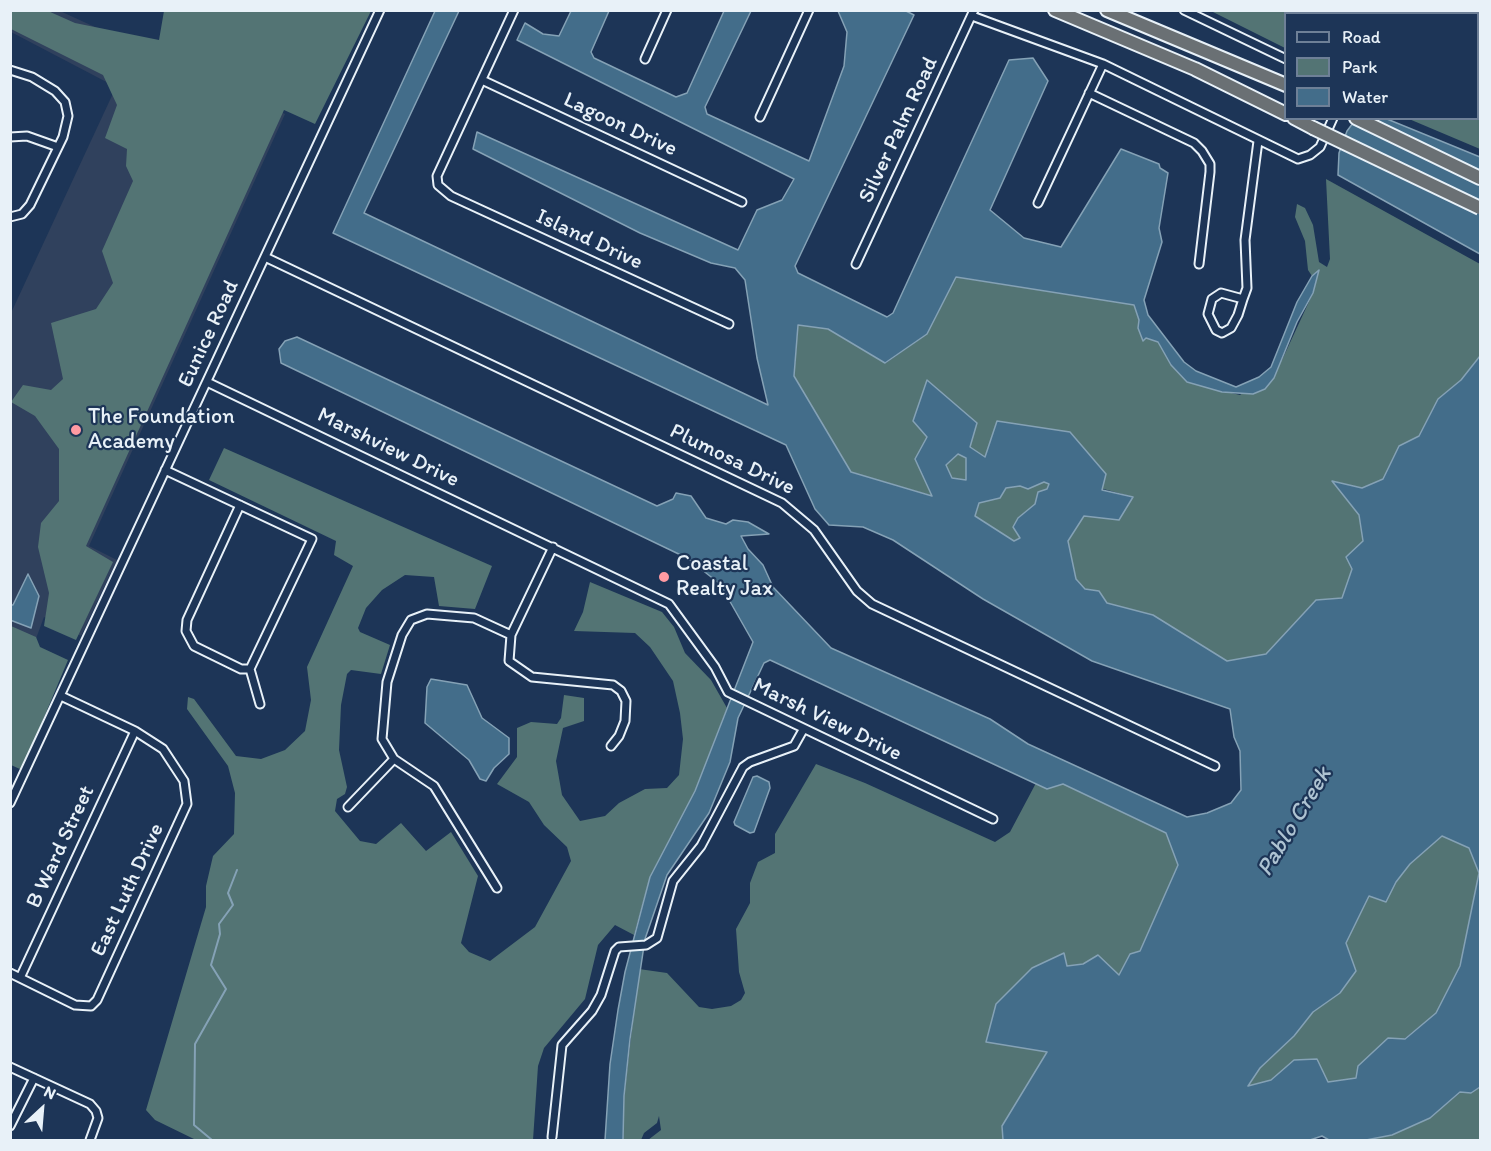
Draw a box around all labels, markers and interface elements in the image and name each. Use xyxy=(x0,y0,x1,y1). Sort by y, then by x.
legend xyxy=(1284,12,1479,120)
text: Road xyxy=(1342,26,1381,48)
street label: Silver Palm Road xyxy=(854,53,944,207)
text: Park xyxy=(1342,56,1377,78)
text: Water xyxy=(1342,86,1388,108)
street label: Lagoon Drive xyxy=(559,87,681,163)
street label: Island Drive xyxy=(531,204,647,276)
street label: Eunice Road xyxy=(173,276,245,392)
street label: Marshview Drive xyxy=(313,402,463,494)
place label: The Foundation Academy xyxy=(88,404,235,456)
street label: Plumosa Drive xyxy=(665,418,799,502)
marker: The Foundation Academy xyxy=(69,423,83,437)
place label: Coastal Realty Jax xyxy=(676,551,773,602)
marker: Coastal Realty Jax xyxy=(657,570,671,584)
street label: Marsh View Drive xyxy=(748,673,906,767)
water label: Pablo Creek xyxy=(1251,762,1339,882)
street label: B Ward Street xyxy=(21,781,101,913)
street label: East Luth Drive xyxy=(86,819,170,961)
north arrow xyxy=(12,1079,72,1139)
text: N xyxy=(41,1081,59,1103)

